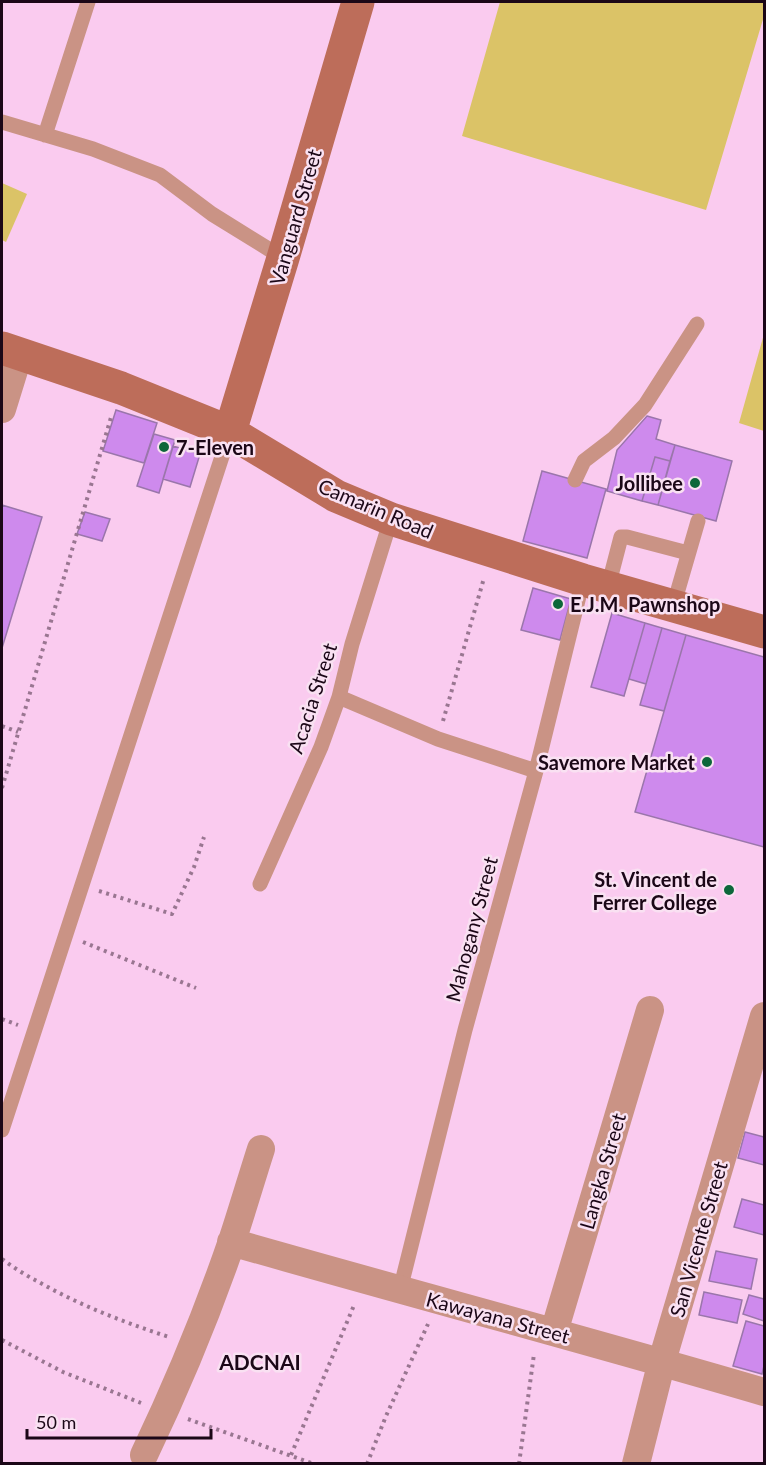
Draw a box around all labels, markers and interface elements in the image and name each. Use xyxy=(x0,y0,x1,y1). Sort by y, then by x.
street label: Vanguard Street xyxy=(264,146,326,288)
place label: 7-Eleven xyxy=(176,435,254,459)
marker: 7-Eleven xyxy=(157,440,171,454)
place label: Jollibee xyxy=(616,471,683,495)
street label: Camarin Road xyxy=(315,473,437,543)
marker: Jollibee xyxy=(688,476,702,490)
place label: E.J.M. Pawnshop xyxy=(570,592,720,616)
marker: E.J.M. Pawnshop xyxy=(551,597,565,611)
street label: Acacia Street xyxy=(283,640,341,756)
place label: Savemore Market xyxy=(538,750,696,774)
marker: Savemore Market xyxy=(700,755,714,769)
street label: Mahogany Street xyxy=(440,854,502,1004)
place label: St. Vincent de Ferrer College xyxy=(593,867,717,914)
marker: St. Vincent de Ferrer College xyxy=(722,883,736,897)
street label: Langka Street xyxy=(574,1110,630,1232)
street label: San Vicente Street xyxy=(664,1158,732,1320)
street label: Kawayana Street xyxy=(424,1286,572,1348)
district label: ADCNAI xyxy=(218,1349,301,1374)
scale bar xyxy=(27,1402,212,1440)
text: 50 m xyxy=(36,1411,76,1433)

